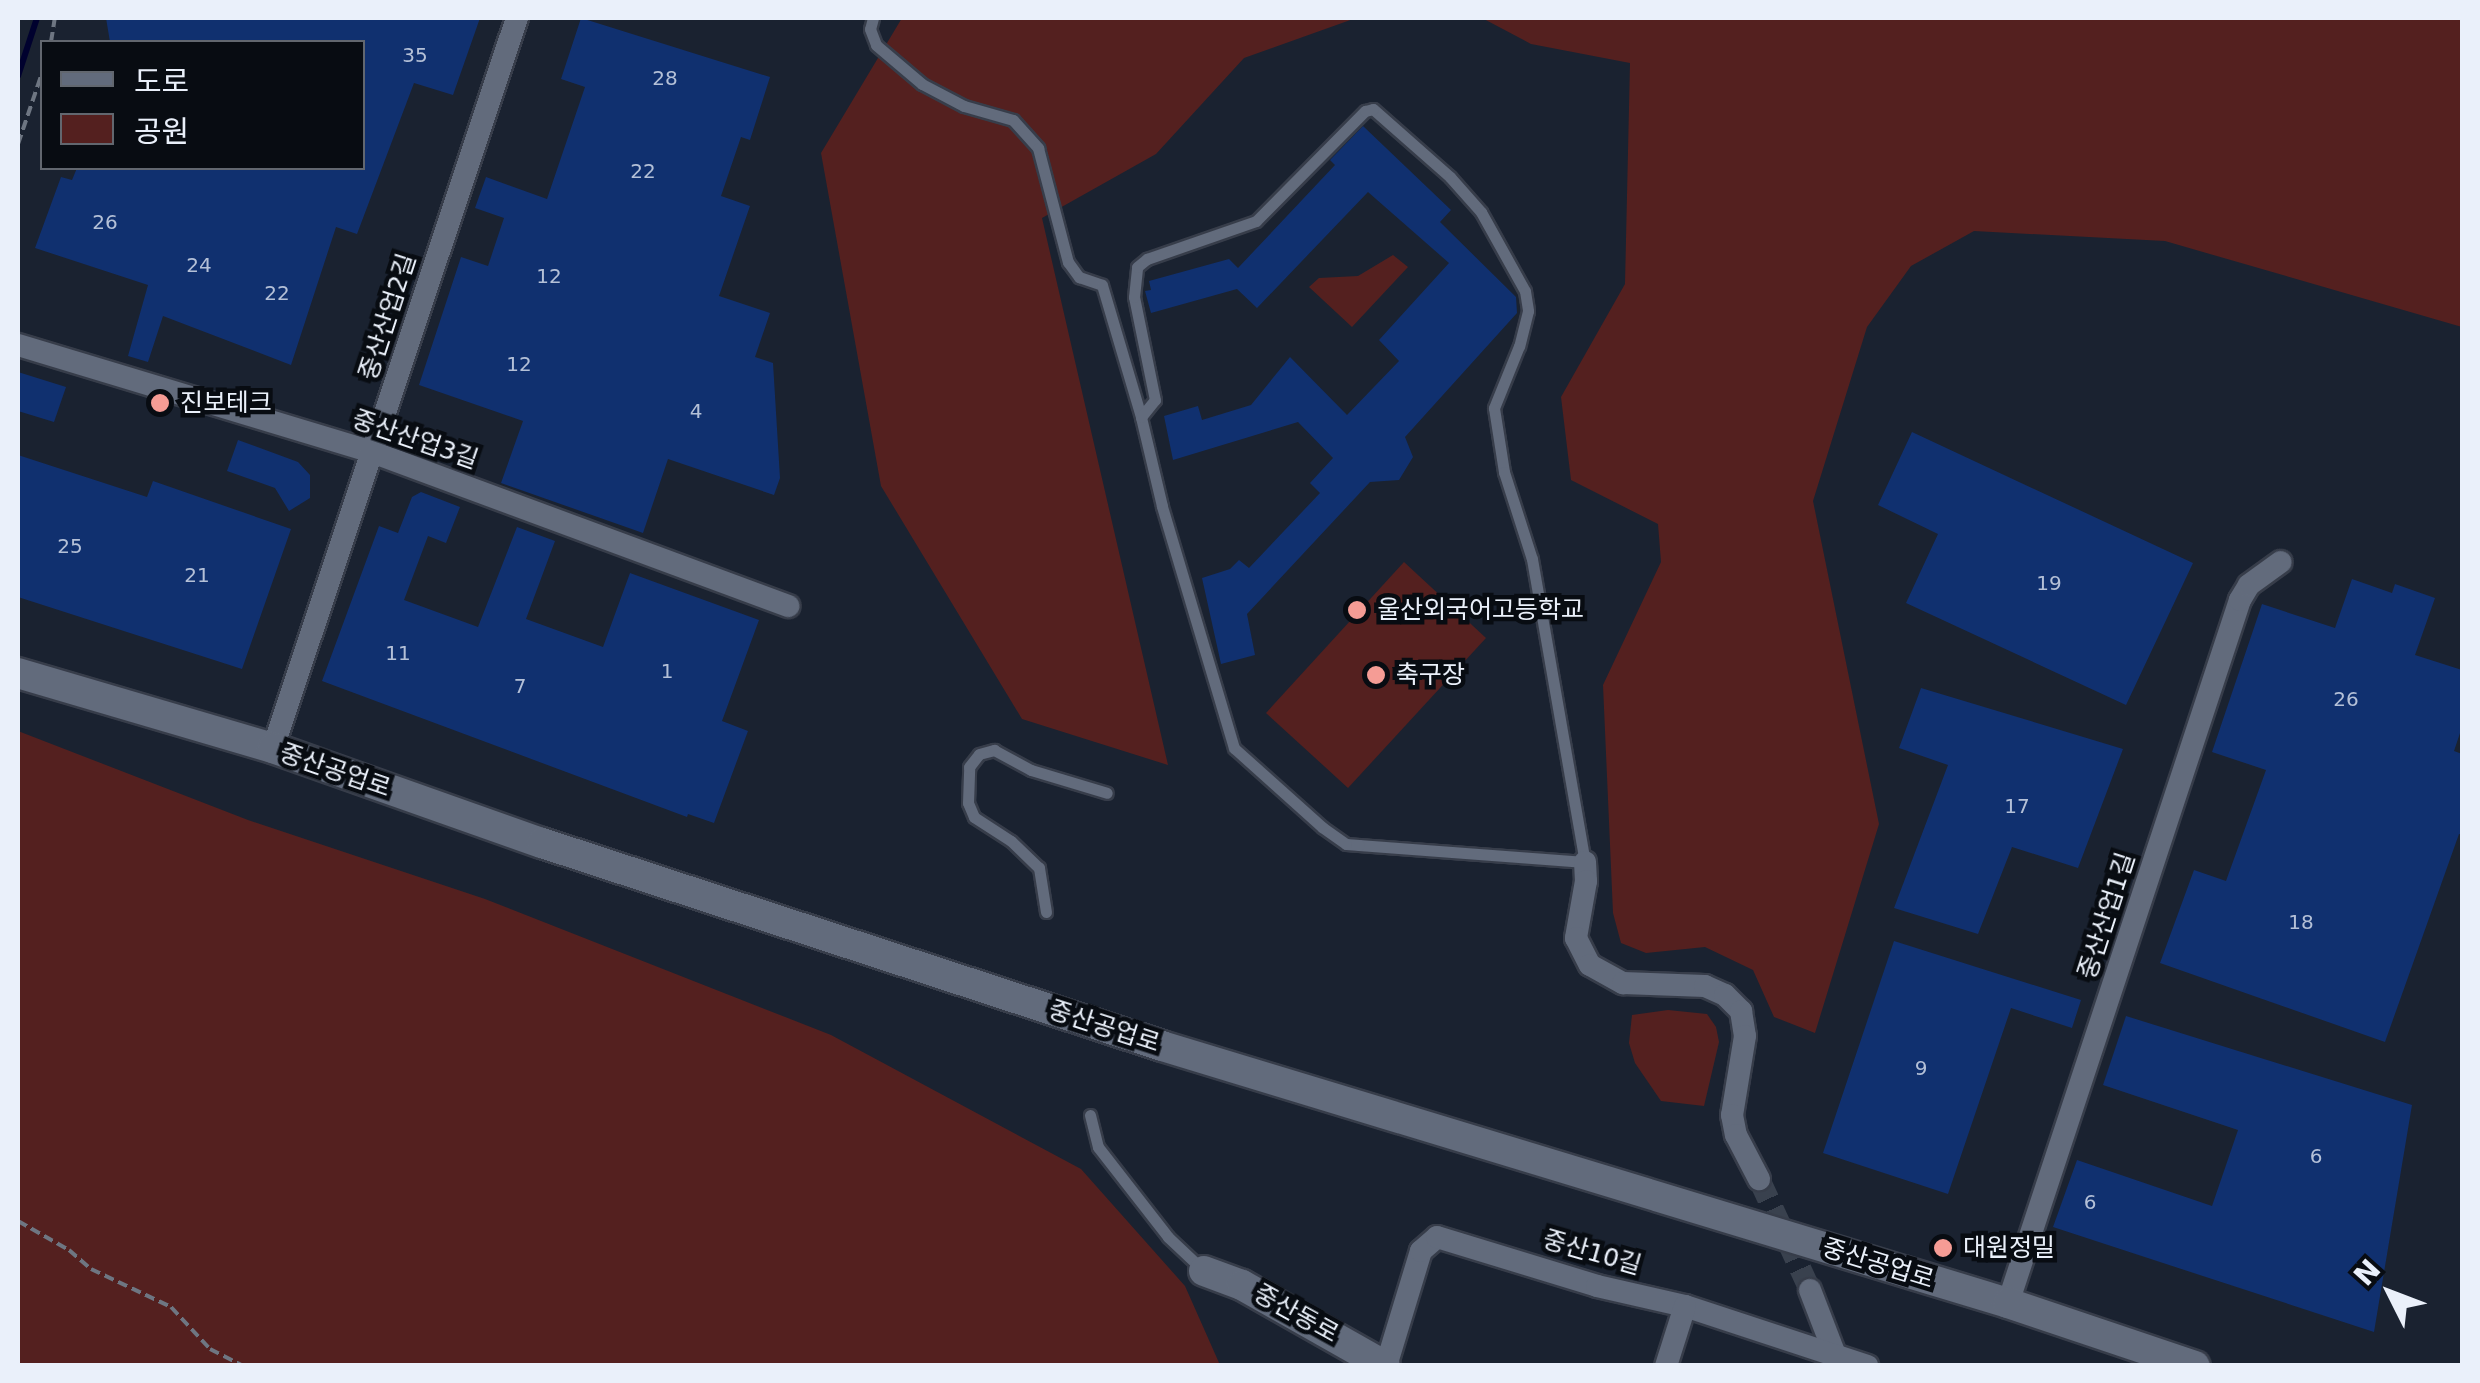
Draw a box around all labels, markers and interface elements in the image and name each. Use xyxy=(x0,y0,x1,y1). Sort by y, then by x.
legend xyxy=(40,40,365,170)
house number: 35 xyxy=(402,43,428,67)
text: 도로 xyxy=(134,64,189,99)
house number: 28 xyxy=(652,66,678,90)
text: 공원 xyxy=(134,114,189,149)
house number: 22 xyxy=(630,159,656,183)
house number: 26 xyxy=(92,210,118,234)
street label: 중산산업2길 xyxy=(354,250,422,384)
house number: 24 xyxy=(186,253,212,277)
house number: 12 xyxy=(536,264,562,288)
house number: 22 xyxy=(264,281,290,305)
house number: 12 xyxy=(506,352,532,376)
place label: 진보테크 xyxy=(180,388,272,418)
marker: 진보테크 xyxy=(149,392,171,414)
house number: 4 xyxy=(690,399,702,423)
street label: 중산산업3길 xyxy=(348,405,482,475)
house number: 25 xyxy=(57,534,83,558)
house number: 21 xyxy=(184,563,210,587)
house number: 19 xyxy=(2036,571,2062,595)
place label: 울산외국어고등학교 xyxy=(1377,595,1584,625)
marker: 울산외국어고등학교 xyxy=(1346,599,1368,621)
house number: 11 xyxy=(385,641,411,665)
house number: 1 xyxy=(661,659,673,683)
place label: 축구장 xyxy=(1396,660,1465,690)
marker: 축구장 xyxy=(1365,664,1387,686)
house number: 7 xyxy=(514,674,526,698)
house number: 26 xyxy=(2333,687,2359,711)
street label: 중산공업로 xyxy=(276,738,394,804)
house number: 17 xyxy=(2004,794,2030,818)
street label: 중산산업1길 xyxy=(2073,849,2141,983)
house number: 18 xyxy=(2288,910,2314,934)
street label: 중산공업로 xyxy=(1045,995,1163,1059)
house number: 9 xyxy=(1915,1056,1927,1080)
house number: 6 xyxy=(2310,1144,2322,1168)
house number: 6 xyxy=(2084,1190,2096,1214)
street label: 중산10길 xyxy=(1539,1225,1645,1281)
street label: 중산공업로 xyxy=(1819,1233,1937,1295)
place label: 대원정밀 xyxy=(1963,1233,2055,1263)
marker: 대원정밀 xyxy=(1932,1237,1954,1259)
north arrow xyxy=(2340,1243,2440,1343)
text: N xyxy=(2347,1253,2387,1292)
street label: 중산동로 xyxy=(1248,1279,1344,1349)

